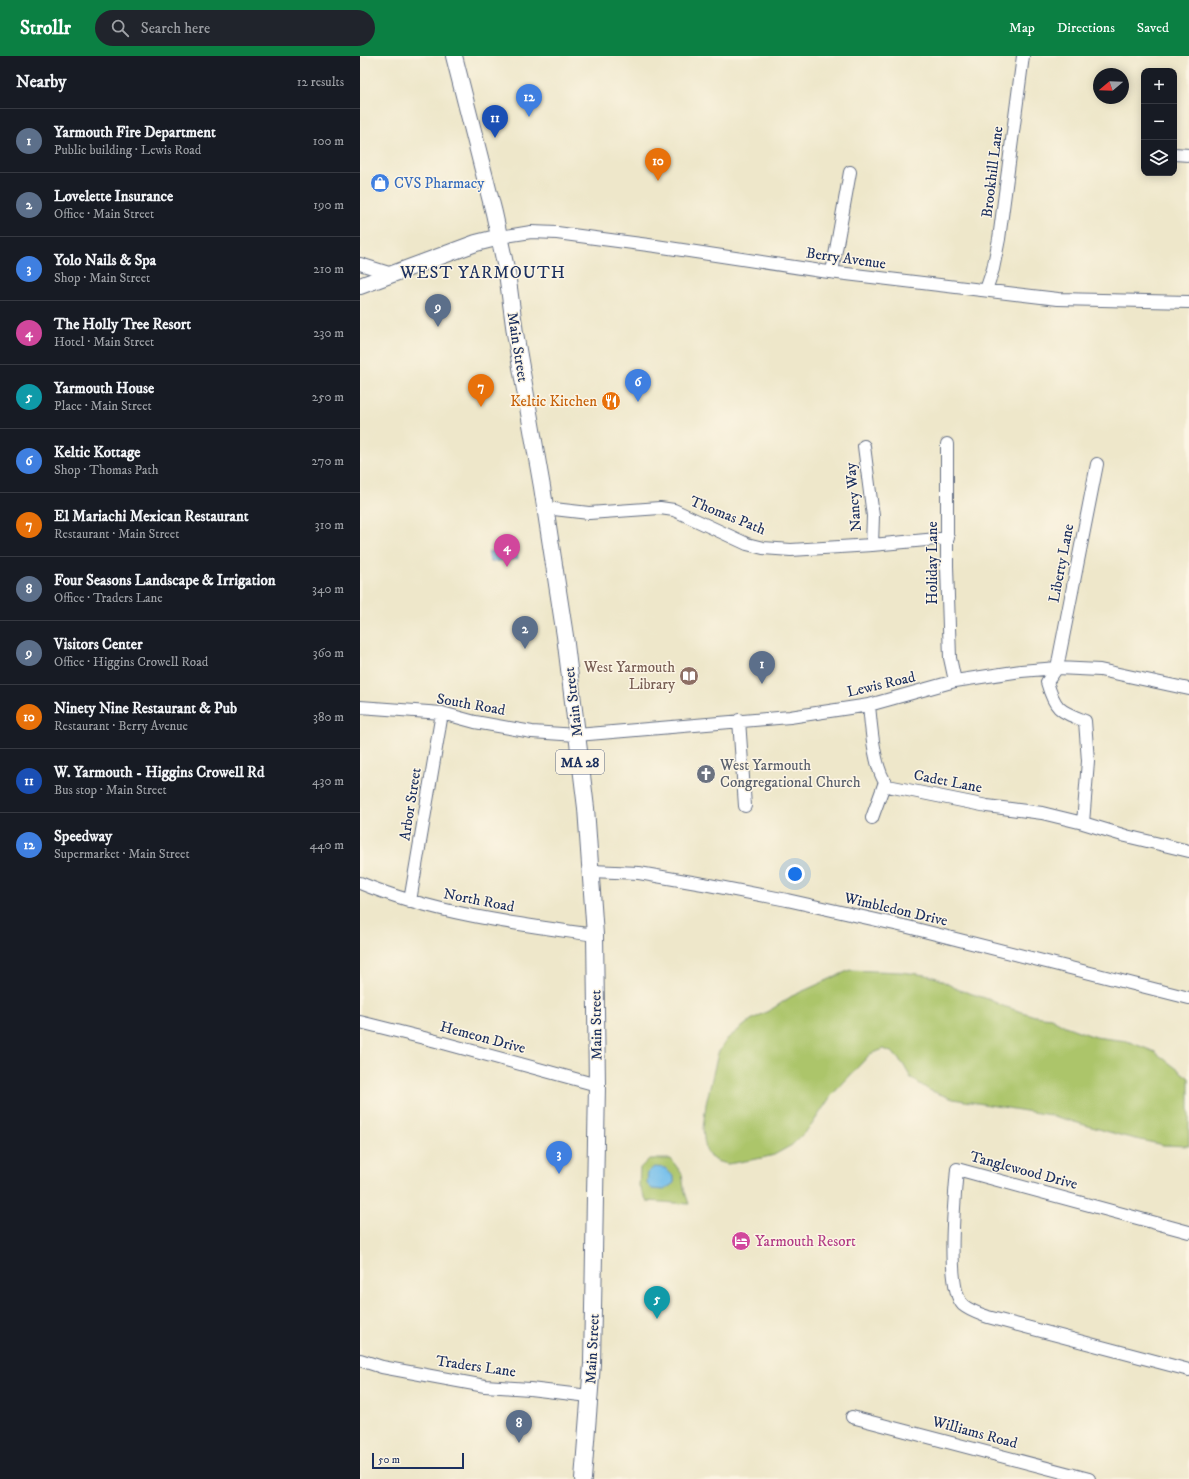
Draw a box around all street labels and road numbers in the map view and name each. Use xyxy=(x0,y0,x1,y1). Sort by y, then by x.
street label: Brookhill Lane xyxy=(977,125,1008,219)
street label: Berry Avenue xyxy=(805,243,887,274)
street label: Main Street xyxy=(503,311,532,384)
street label: Nancy Way xyxy=(841,461,866,532)
street label: Thomas Path xyxy=(687,492,769,539)
street label: Holiday Lane xyxy=(923,521,942,605)
street label: Liberty Lane xyxy=(1045,522,1078,604)
street label: Main Street xyxy=(560,666,587,738)
street label: Lewis Road xyxy=(845,667,918,702)
street label: South Road xyxy=(435,689,507,720)
road number: MA 28 xyxy=(556,750,604,774)
street label: Arbor Street xyxy=(395,766,426,842)
street label: Cadet Lane xyxy=(912,766,984,797)
street label: North Road xyxy=(442,884,516,917)
street label: Wimbledon Drive xyxy=(841,888,950,931)
street label: Main Street xyxy=(586,989,607,1060)
street label: Hemeon Drive xyxy=(438,1017,528,1058)
street label: Tanglewood Drive xyxy=(968,1147,1080,1194)
street label: Main Street xyxy=(581,1313,604,1385)
street label: Traders Lane xyxy=(435,1351,517,1382)
street label: Williams Road xyxy=(929,1412,1020,1453)

